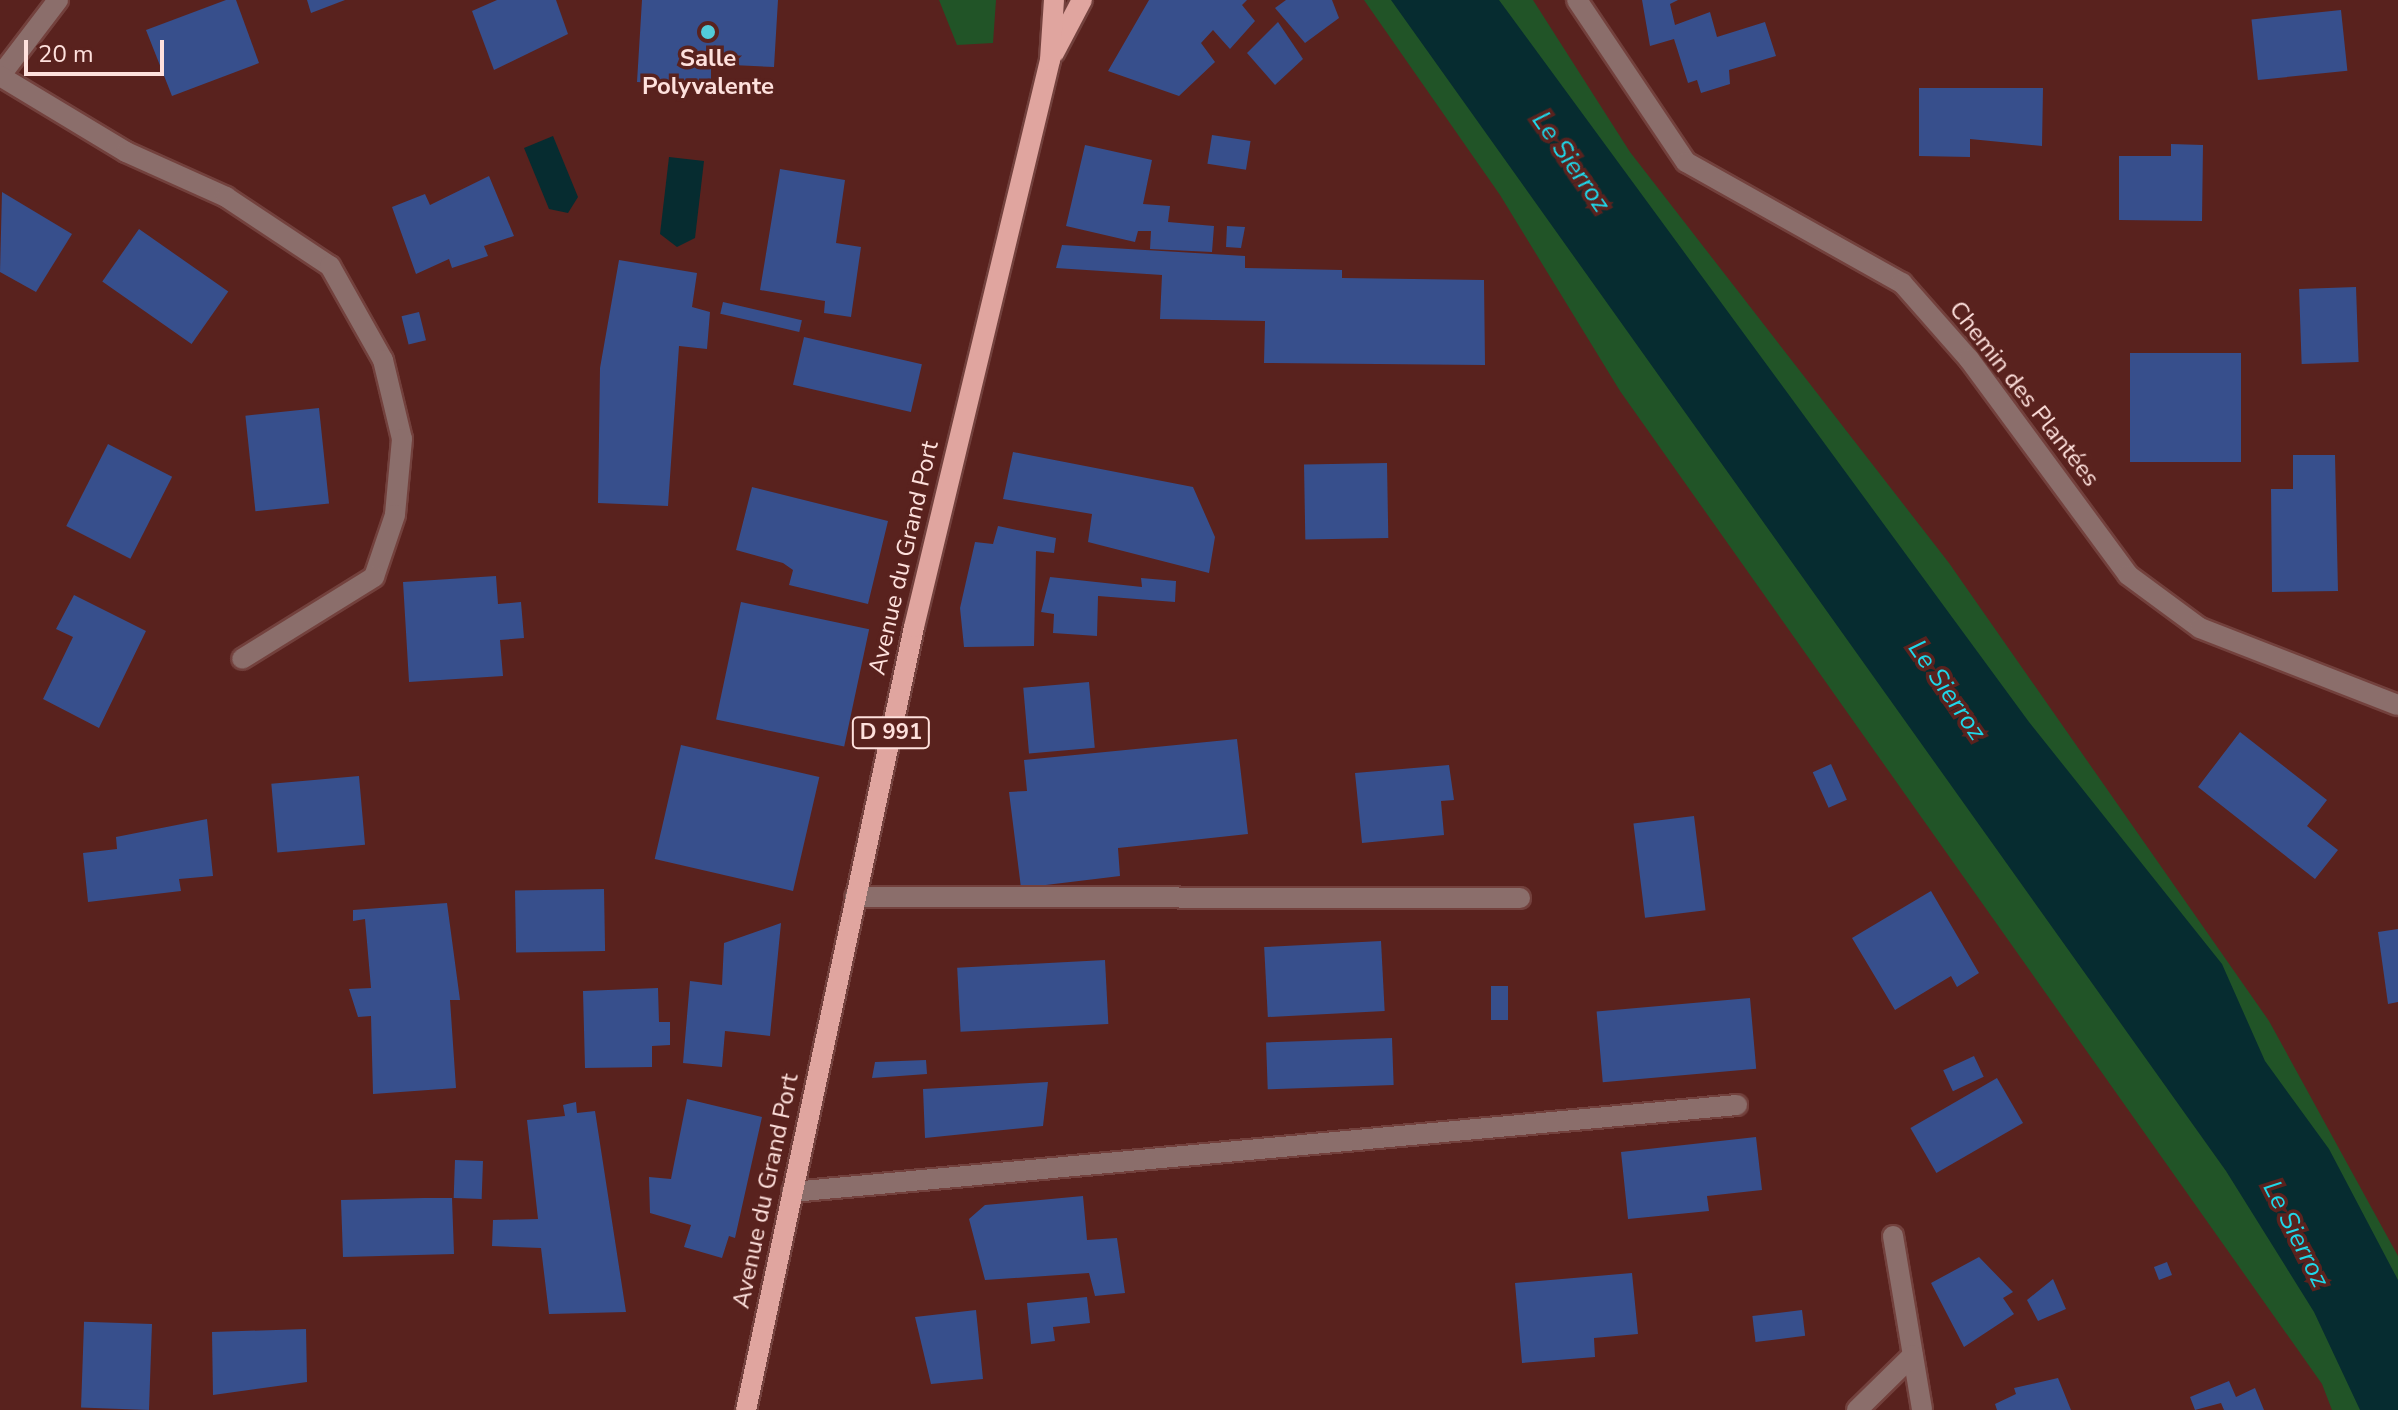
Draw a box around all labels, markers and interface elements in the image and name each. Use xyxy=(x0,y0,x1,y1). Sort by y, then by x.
marker: Salle Polyvalente xyxy=(699,23,717,41)
scale bar xyxy=(28,24,168,74)
text: 20 m xyxy=(38,38,94,70)
place label: Salle Polyvalente xyxy=(642,45,774,101)
water label: Le Sierroz xyxy=(1525,106,1617,218)
street label: Chemin des Plantées xyxy=(1943,296,2105,492)
street label: Avenue du Grand Port xyxy=(863,438,945,678)
water label: Le Sierroz xyxy=(1901,634,1993,746)
road number: D 991 xyxy=(851,715,931,751)
street label: Avenue du Grand Port xyxy=(727,1071,805,1311)
water label: Le Sierroz xyxy=(2256,1176,2336,1292)

